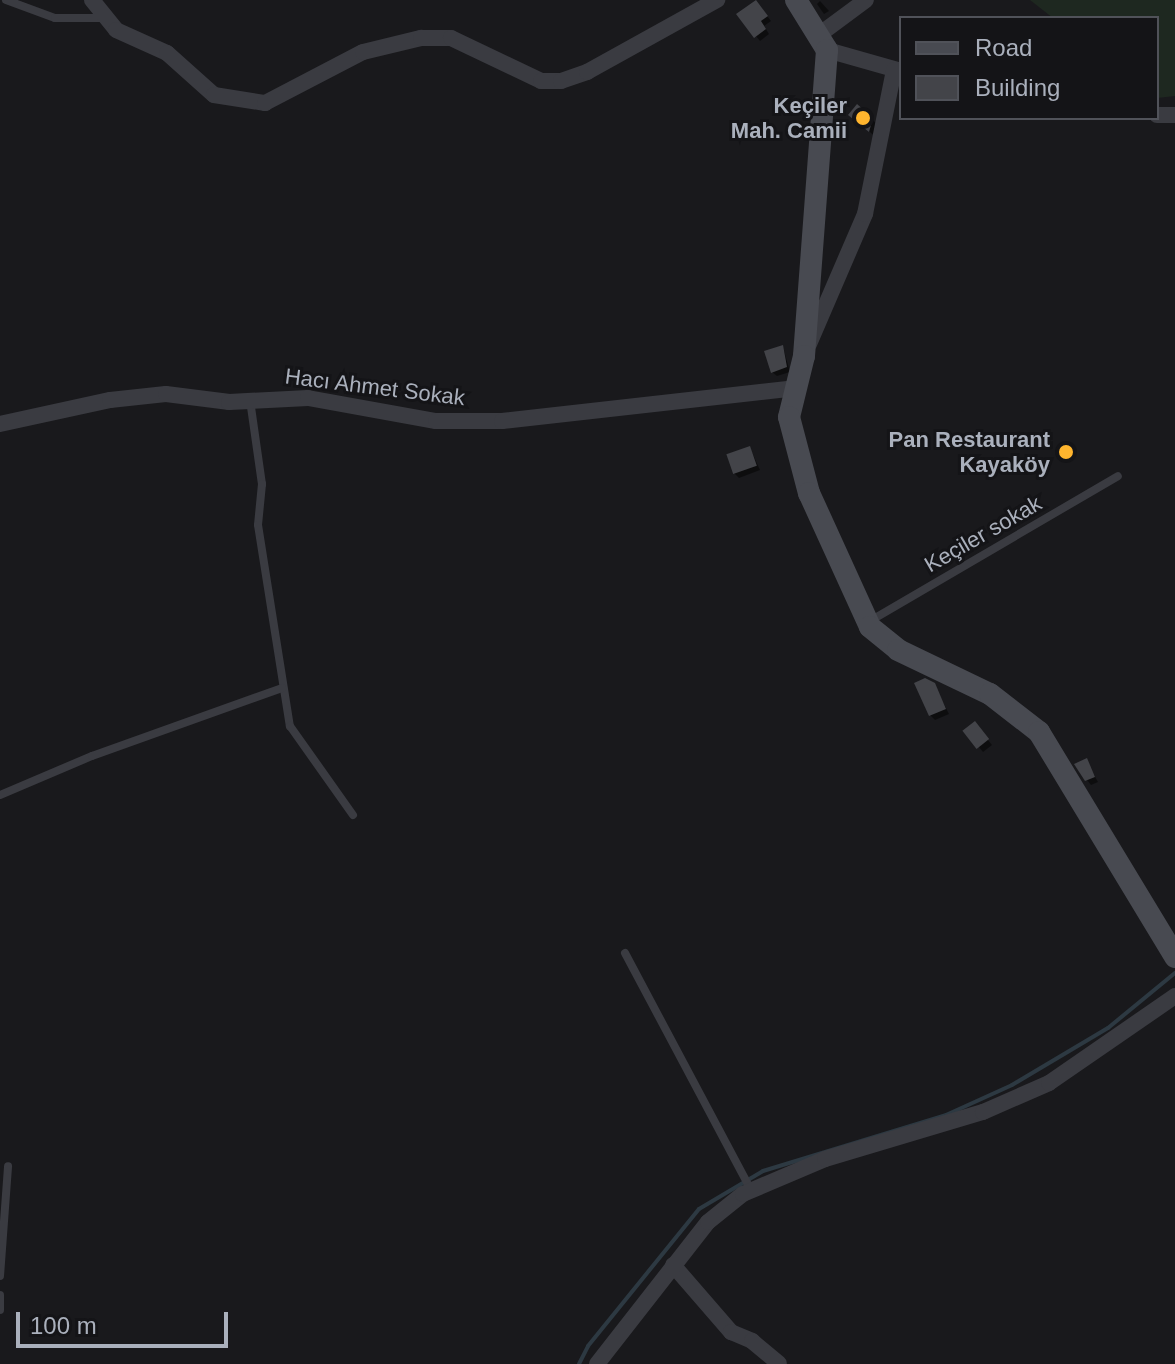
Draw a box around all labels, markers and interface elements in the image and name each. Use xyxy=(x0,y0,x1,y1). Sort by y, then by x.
legend xyxy=(899,16,1159,120)
text: Road xyxy=(975,34,1032,61)
text: Building xyxy=(975,74,1060,101)
place label: Keçiler Mah. Camii xyxy=(731,92,847,144)
marker: Keçiler Mah. Camii xyxy=(854,109,872,127)
street label: Hacı Ahmet Sokak xyxy=(283,363,467,411)
place label: Pan Restaurant Kayaköy xyxy=(889,426,1050,478)
marker: Pan Restaurant Kayaköy xyxy=(1057,443,1075,461)
street label: Keçiler sokak xyxy=(920,490,1046,578)
scale bar xyxy=(20,1296,232,1346)
text: 100 m xyxy=(30,1312,97,1339)

